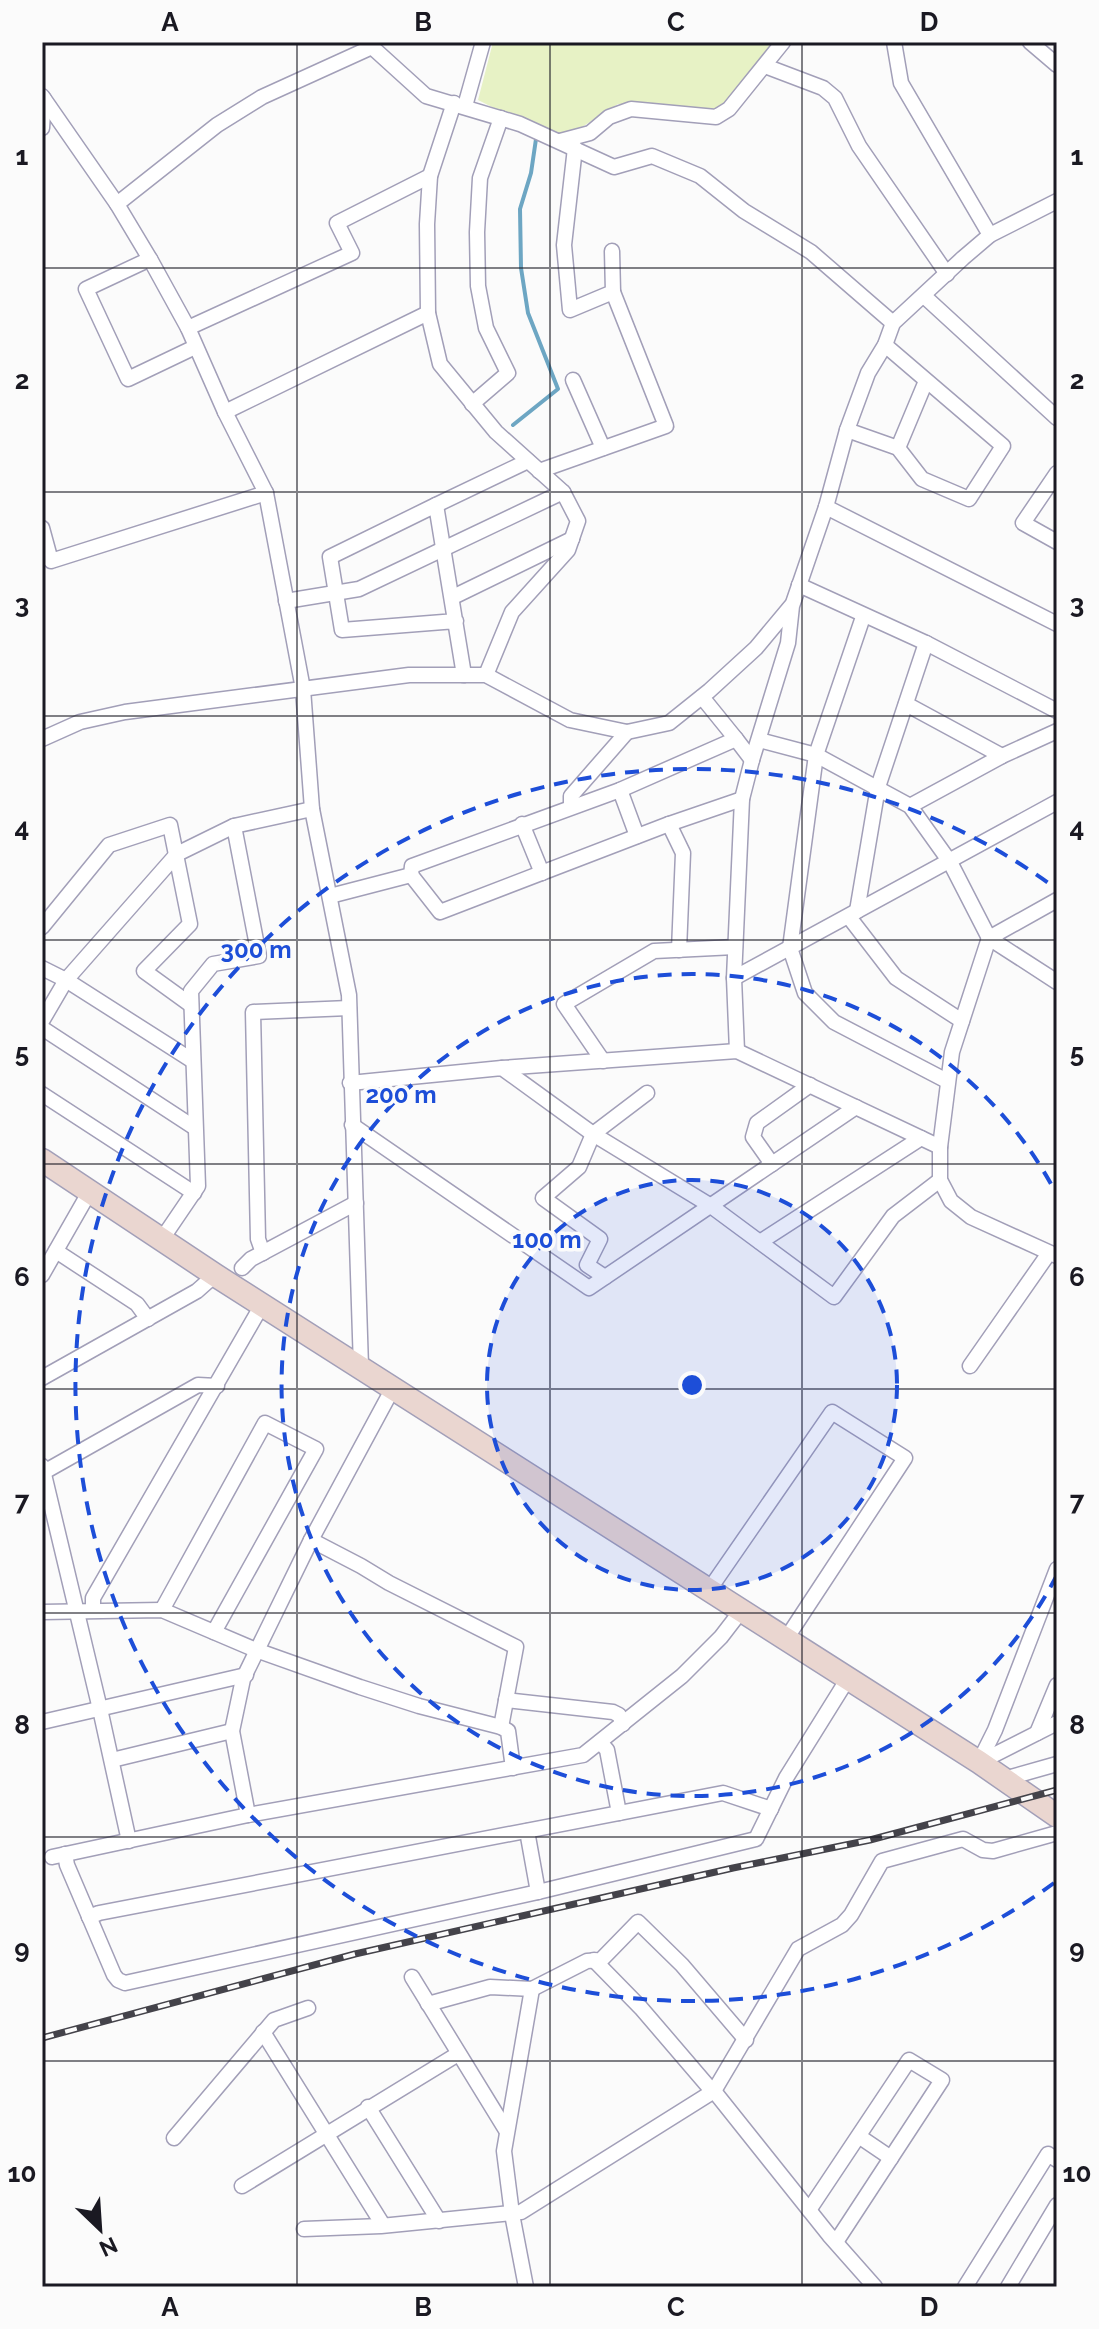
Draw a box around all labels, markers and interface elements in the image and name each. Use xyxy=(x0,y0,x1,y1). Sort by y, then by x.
text: A xyxy=(161,7,179,37)
text: B xyxy=(414,7,432,37)
text: C xyxy=(667,7,685,37)
text: D xyxy=(920,7,938,37)
text: 1 xyxy=(16,141,29,171)
text: 1 xyxy=(1071,141,1084,171)
text: 2 xyxy=(15,365,29,395)
text: 2 xyxy=(1070,365,1084,395)
text: 3 xyxy=(15,589,29,619)
text: 3 xyxy=(1070,589,1084,619)
text: 4 xyxy=(15,813,29,843)
text: 4 xyxy=(1070,813,1084,843)
text: 300 m xyxy=(221,935,291,964)
text: 5 xyxy=(15,1038,29,1068)
text: 5 xyxy=(1070,1038,1084,1068)
text: 200 m xyxy=(365,1080,437,1109)
text: 100 m xyxy=(512,1225,582,1254)
text: 6 xyxy=(14,1262,30,1292)
text: 6 xyxy=(1069,1262,1085,1292)
centre of rings xyxy=(678,1371,706,1399)
text: 7 xyxy=(15,1486,30,1516)
text: 7 xyxy=(1070,1486,1085,1516)
text: 8 xyxy=(14,1710,30,1740)
text: 8 xyxy=(1069,1710,1085,1740)
text: 9 xyxy=(14,1934,30,1964)
text: 9 xyxy=(1069,1934,1085,1964)
text: 10 xyxy=(8,2158,36,2188)
text: 10 xyxy=(1063,2158,1091,2188)
north arrow xyxy=(60,2189,140,2269)
text: N xyxy=(95,2232,122,2262)
text: A xyxy=(161,2292,179,2322)
text: B xyxy=(414,2292,432,2322)
text: C xyxy=(667,2292,685,2322)
text: D xyxy=(920,2292,938,2322)

